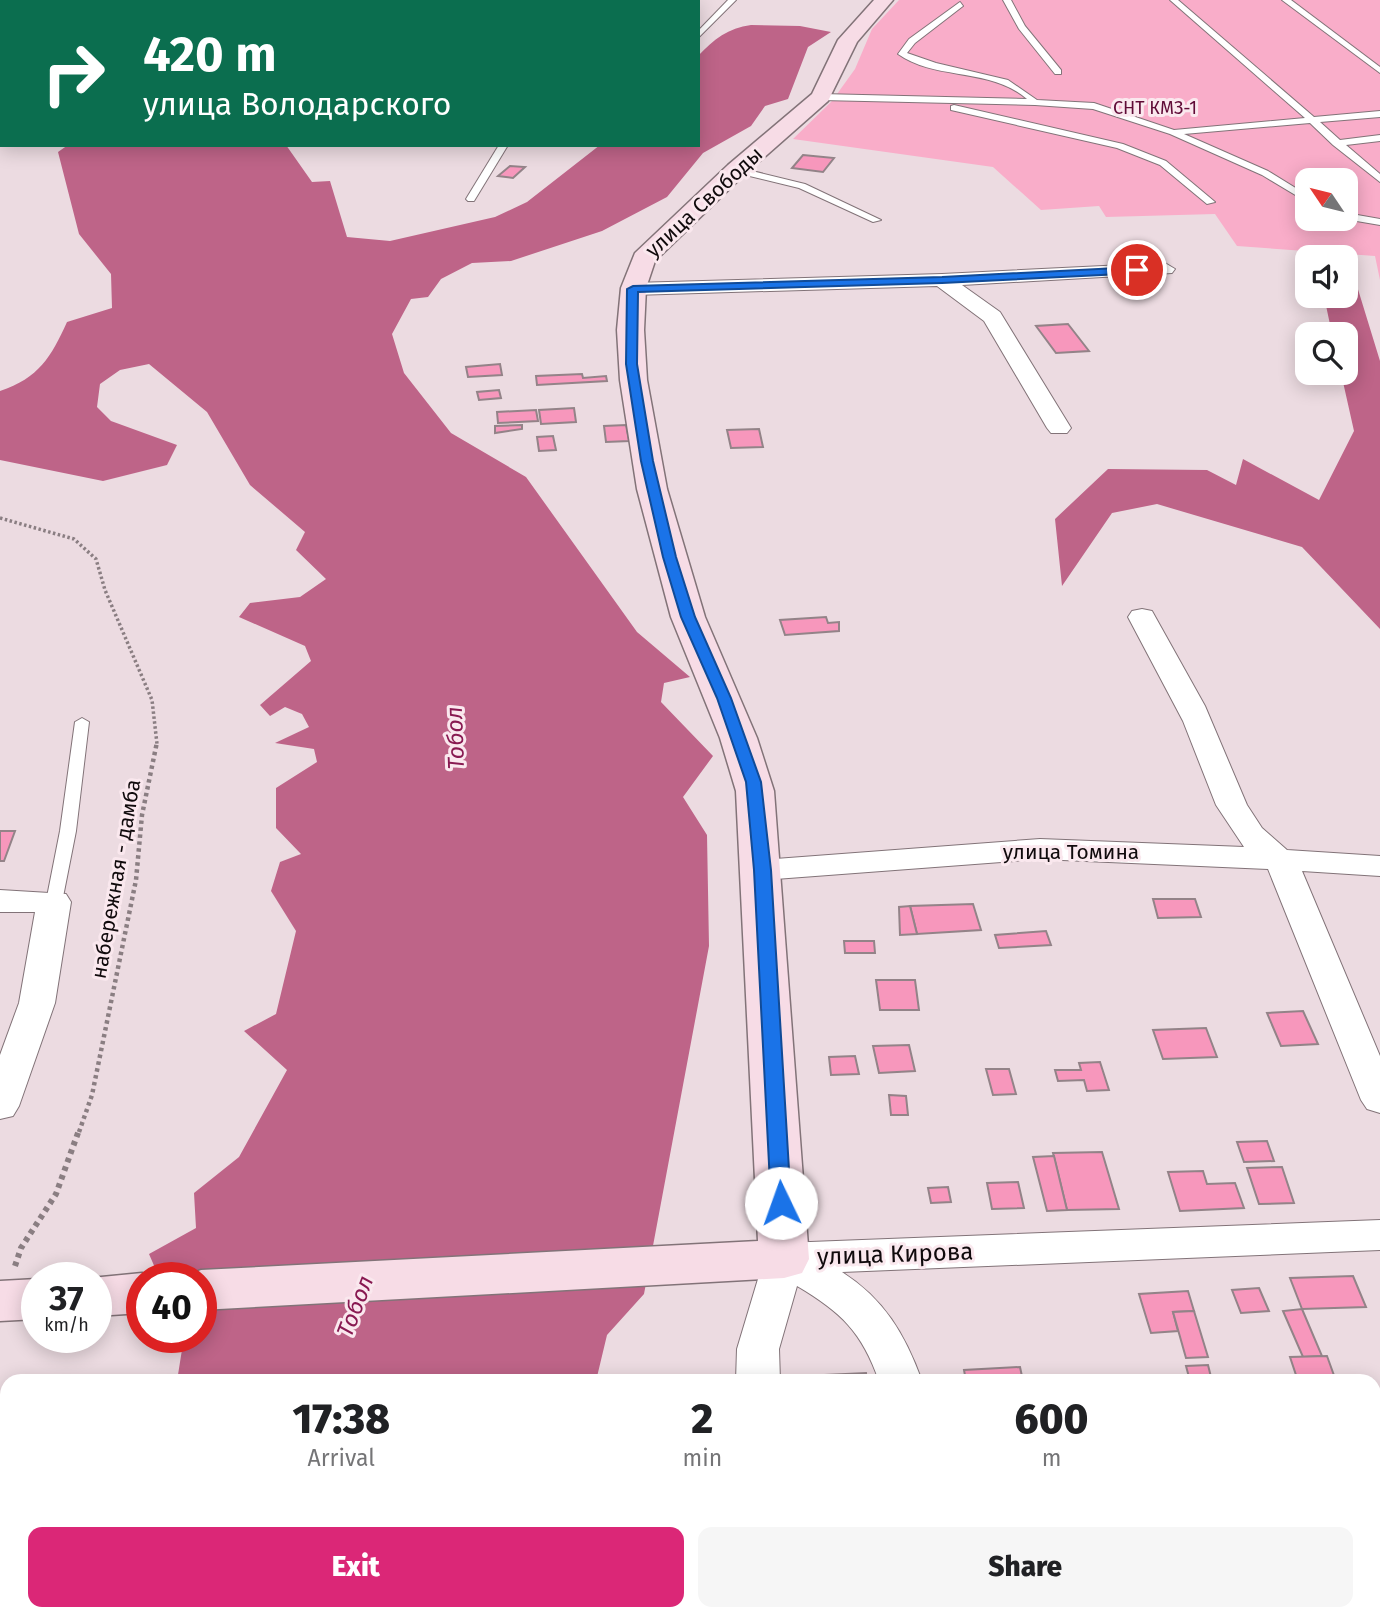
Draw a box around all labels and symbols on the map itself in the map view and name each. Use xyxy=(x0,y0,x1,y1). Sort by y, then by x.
park label: СНТ КМЗ-1 xyxy=(1113,97,1197,119)
street label: улица Свободы xyxy=(640,141,768,263)
north arrow xyxy=(1295,168,1358,231)
pin xyxy=(1107,240,1167,300)
water label: Тобол xyxy=(440,706,470,770)
street label: набережная - дамба xyxy=(86,777,146,981)
street label: улица Томина xyxy=(1003,839,1139,865)
position arrow xyxy=(744,1166,818,1240)
street label: улица Кирова xyxy=(816,1237,974,1271)
speed limit sign: 40 xyxy=(126,1262,217,1353)
water label: Тобол xyxy=(331,1271,379,1341)

